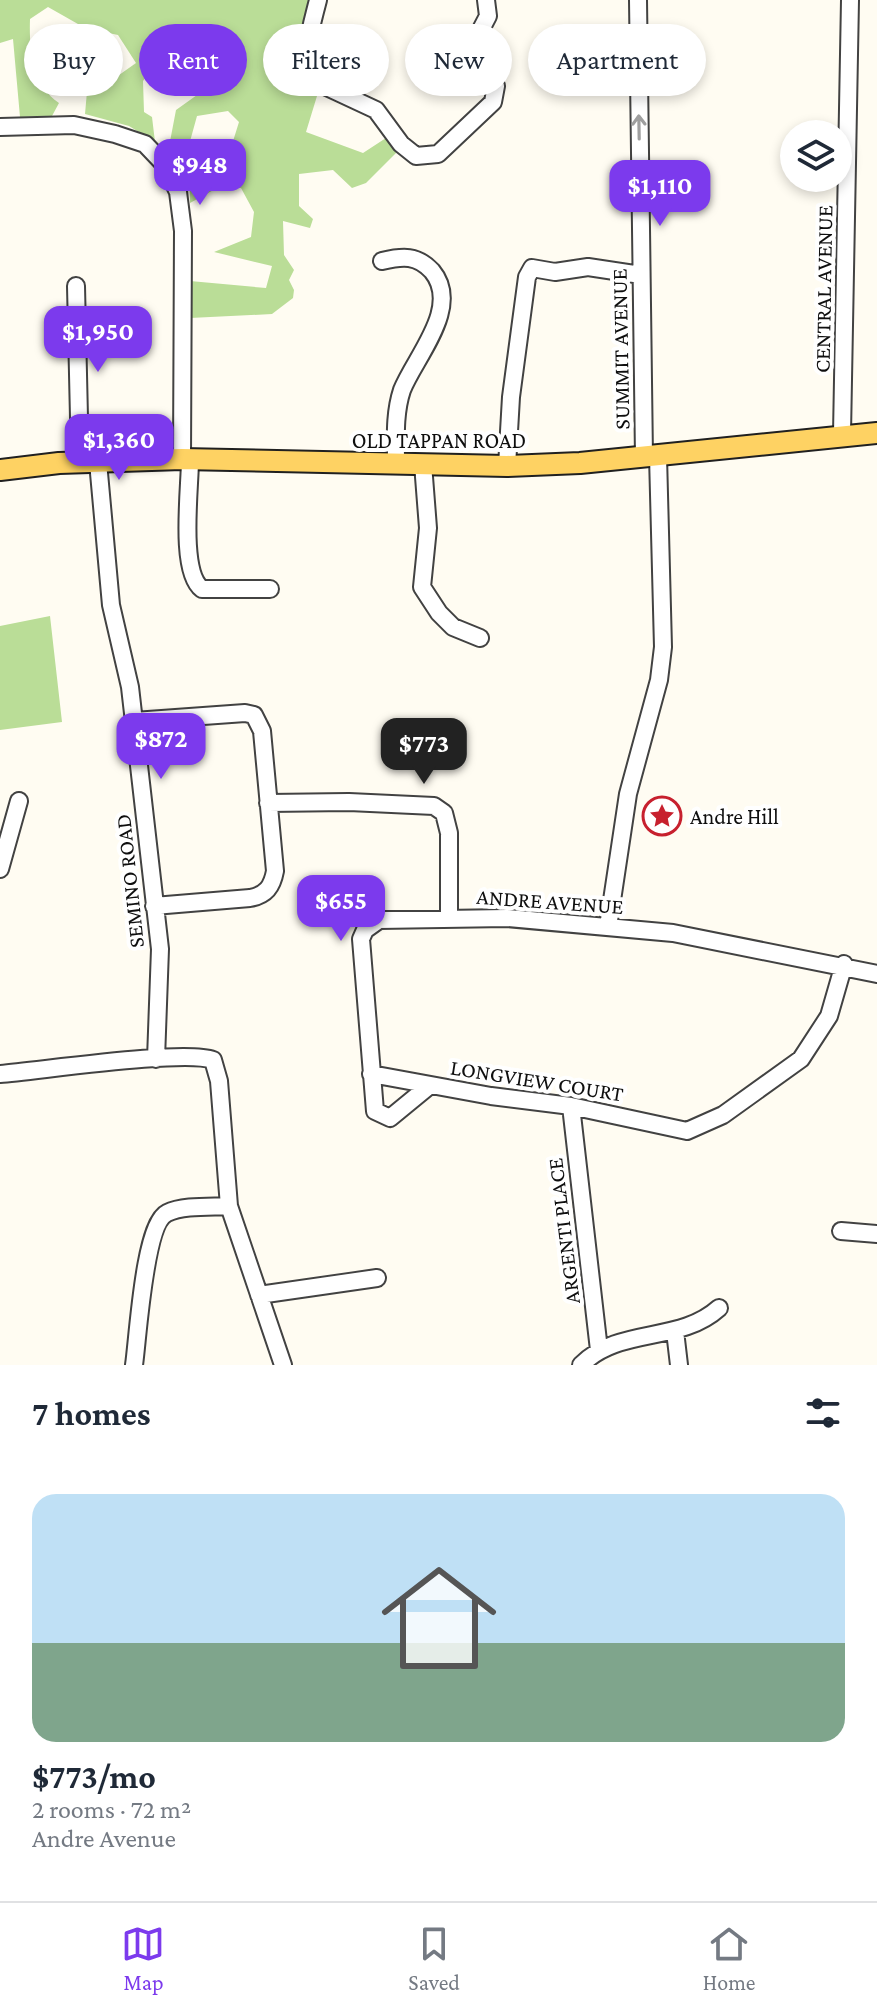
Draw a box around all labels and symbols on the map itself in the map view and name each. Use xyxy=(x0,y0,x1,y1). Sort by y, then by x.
one-way arrow xyxy=(631,114,647,141)
pin: $948 xyxy=(153,139,247,207)
pin: $1,110 xyxy=(595,160,725,228)
street label: CENTRAL AVENUE xyxy=(810,205,837,373)
street label: SUMMIT AVENUE xyxy=(607,268,634,430)
pin: $1,950 xyxy=(33,306,163,374)
pin: $1,360 xyxy=(54,414,184,482)
street label: OLD TAPPAN ROAD xyxy=(352,428,526,453)
pin: $872 xyxy=(114,713,208,781)
pin: $773 xyxy=(377,718,471,786)
place icon: Andre Hill xyxy=(641,795,683,837)
place label: Andre Hill xyxy=(690,804,779,829)
street label: SEMINO ROAD xyxy=(110,813,149,949)
pin: $655 xyxy=(294,875,388,943)
street label: ANDRE AVENUE xyxy=(476,884,624,919)
street label: LONGVIEW COURT xyxy=(449,1054,625,1107)
street label: ARGENTI PLACE xyxy=(542,1156,585,1305)

